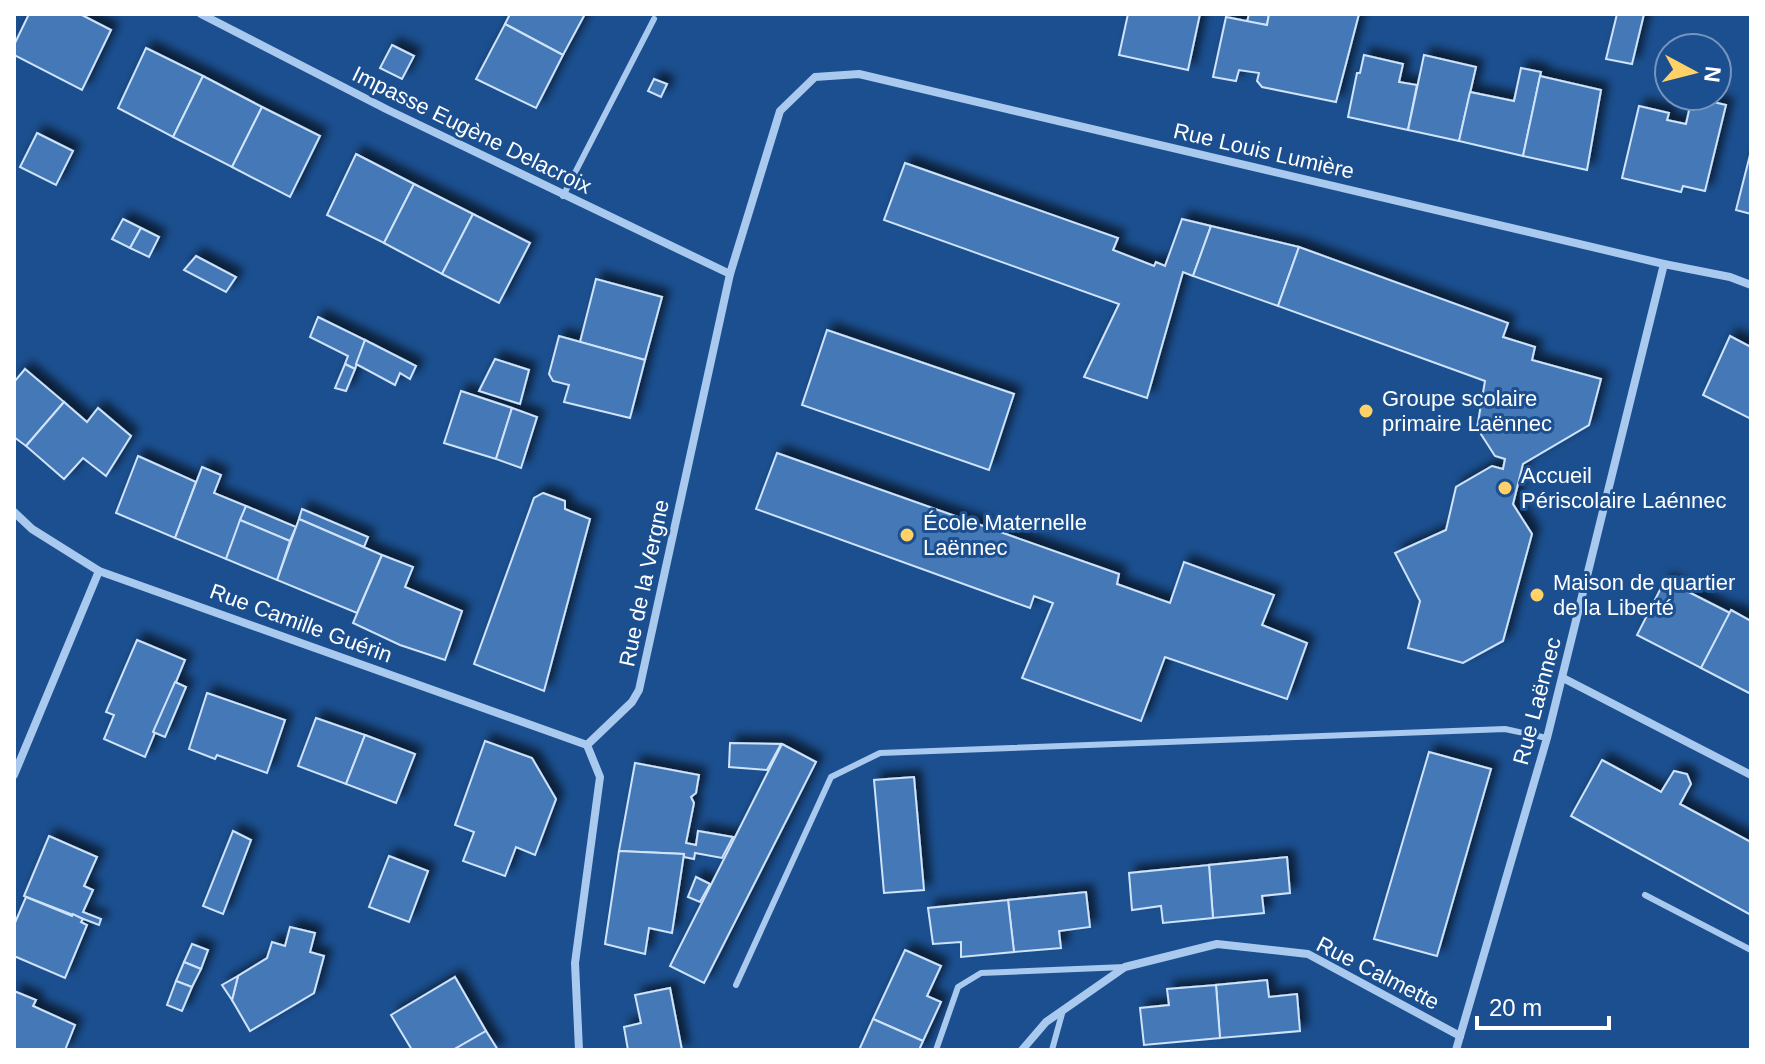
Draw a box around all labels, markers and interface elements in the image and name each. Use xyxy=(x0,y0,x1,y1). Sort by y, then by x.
north arrow xyxy=(1653,32,1733,112)
street label: Impasse Eugène Delacroix xyxy=(348,61,596,199)
text: N xyxy=(1699,65,1726,84)
street label: Rue Louis Lumière xyxy=(1171,118,1357,184)
place label: Groupe scolaire primaire Laënnec xyxy=(1382,386,1552,436)
marker: Groupe scolaire primaire Laënnec xyxy=(1357,402,1375,420)
place label: Accueil Périscolaire Laénnec xyxy=(1521,463,1726,513)
marker: Accueil Périscolaire Laénnec xyxy=(1496,479,1514,497)
street label: Rue de la Vergne xyxy=(614,497,674,669)
place label: École Maternelle Laënnec xyxy=(923,510,1087,560)
marker: École Maternelle Laënnec xyxy=(898,526,916,544)
place label: Maison de quartier de la Liberté xyxy=(1553,570,1735,620)
street label: Rue Camille Guérin xyxy=(207,578,395,668)
marker: Maison de quartier de la Liberté xyxy=(1528,586,1546,604)
street label: Rue Laënnec xyxy=(1508,635,1566,767)
street label: Rue Calmette xyxy=(1312,931,1444,1015)
scale bar xyxy=(1477,980,1609,1030)
text: 20 m xyxy=(1489,994,1542,1021)

